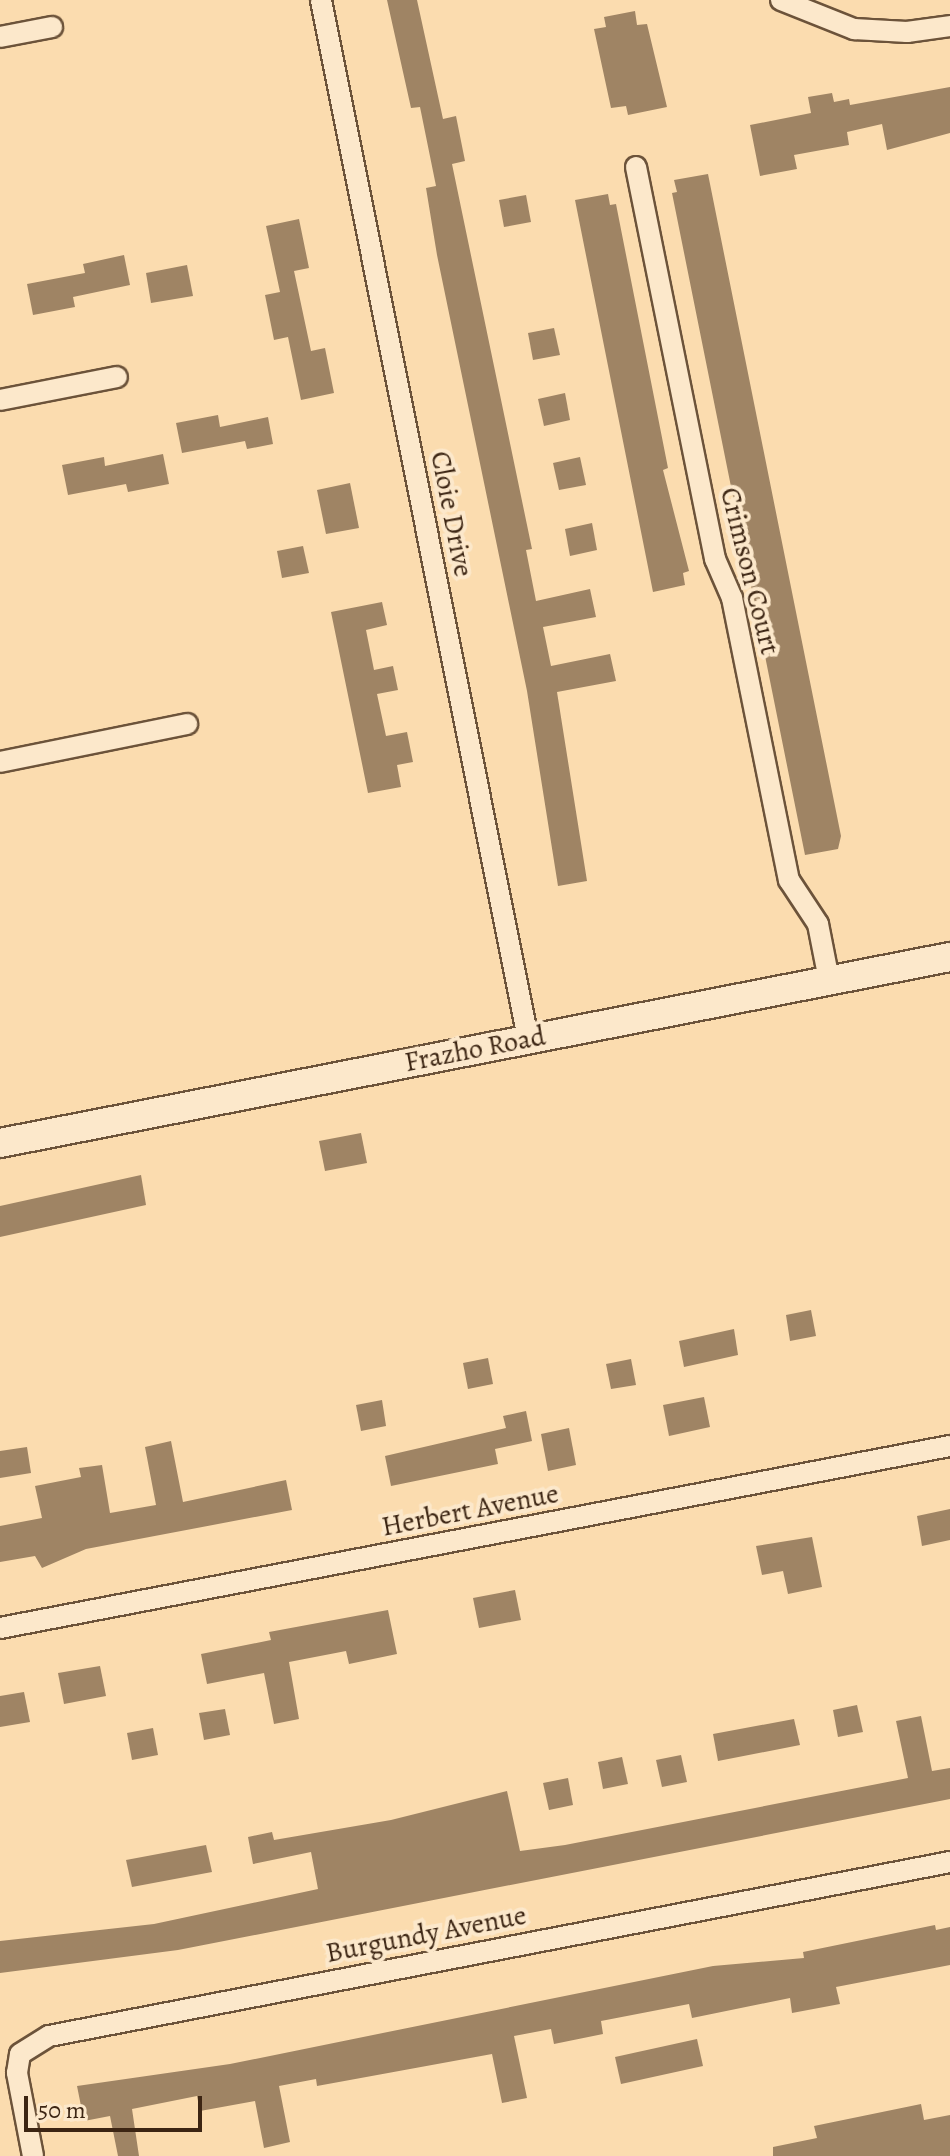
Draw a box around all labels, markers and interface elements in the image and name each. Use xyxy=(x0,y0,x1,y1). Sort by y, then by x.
street label: Cloie Drive xyxy=(423,448,481,580)
street label: Crimson Court xyxy=(713,484,787,658)
street label: Frazho Road xyxy=(402,1019,548,1079)
street label: Herbert Avenue xyxy=(379,1476,561,1544)
street label: Burgundy Avenue xyxy=(323,1898,529,1970)
scale bar xyxy=(28,2080,206,2130)
text: 50 m xyxy=(38,2094,86,2126)

